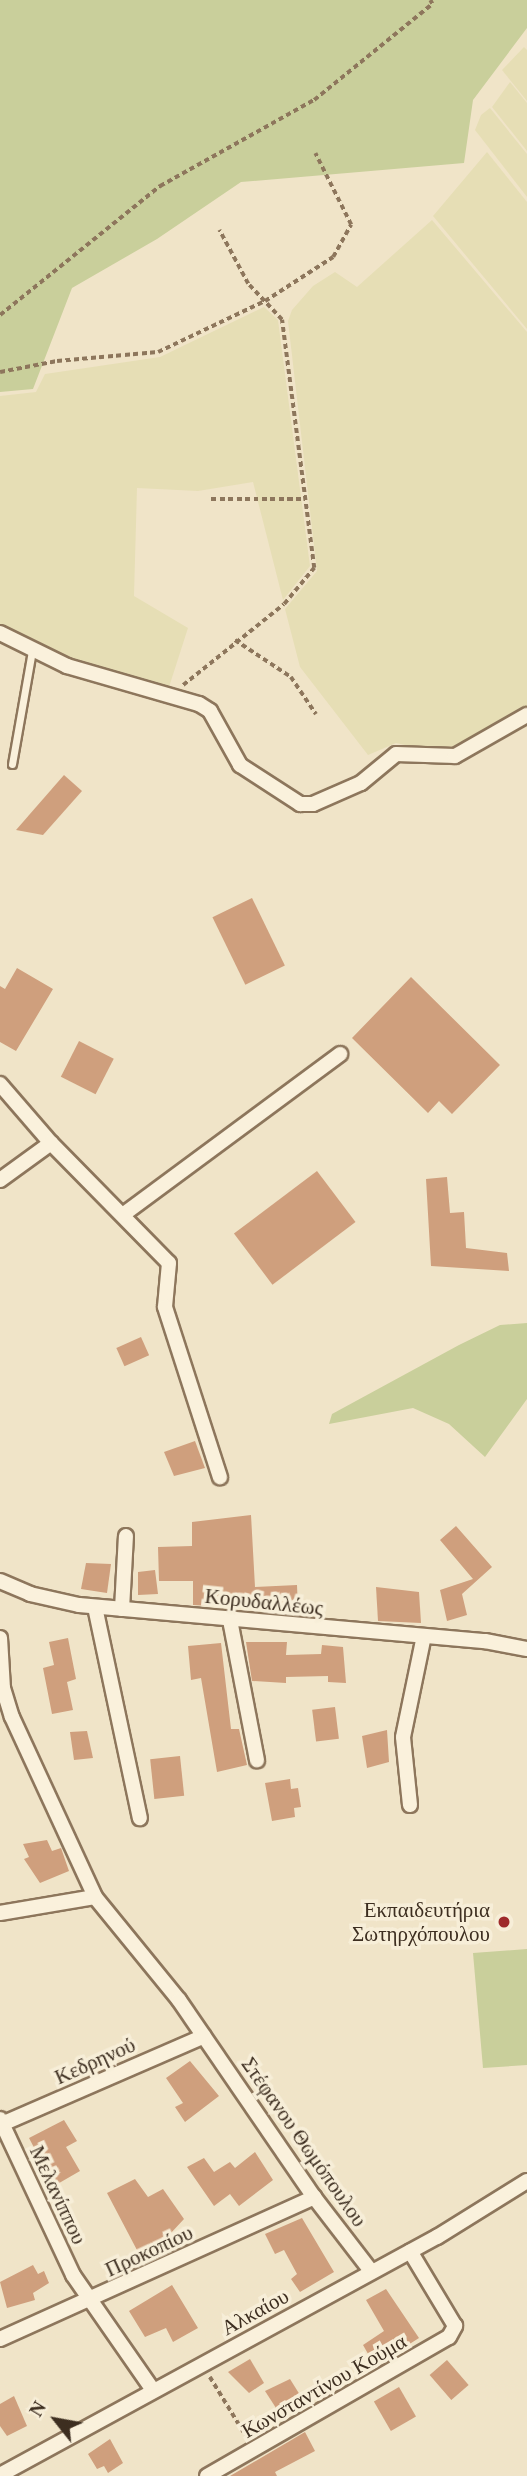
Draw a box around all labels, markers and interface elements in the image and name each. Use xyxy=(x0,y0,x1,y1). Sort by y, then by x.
street label: Κορυδαλλέως xyxy=(204,1583,324,1621)
place label: Εκπαιδευτήρια Σωτηρχόπουλου xyxy=(352,1897,490,1947)
marker: Εκπαιδευτήρια Σωτηρχόπουλου xyxy=(496,1914,512,1930)
street label: Κεδρηνού xyxy=(51,2032,139,2090)
street label: Στέφανου Θωμόπουλου xyxy=(236,2052,372,2232)
street label: Μελανίππου xyxy=(24,2142,92,2248)
street label: Προκοπίου xyxy=(101,2220,197,2282)
street label: Αλκαίου xyxy=(217,2283,293,2341)
street label: Κωνσταντίνου Κούμα xyxy=(237,2329,411,2443)
north arrow xyxy=(21,2385,91,2455)
text: N xyxy=(25,2398,50,2420)

